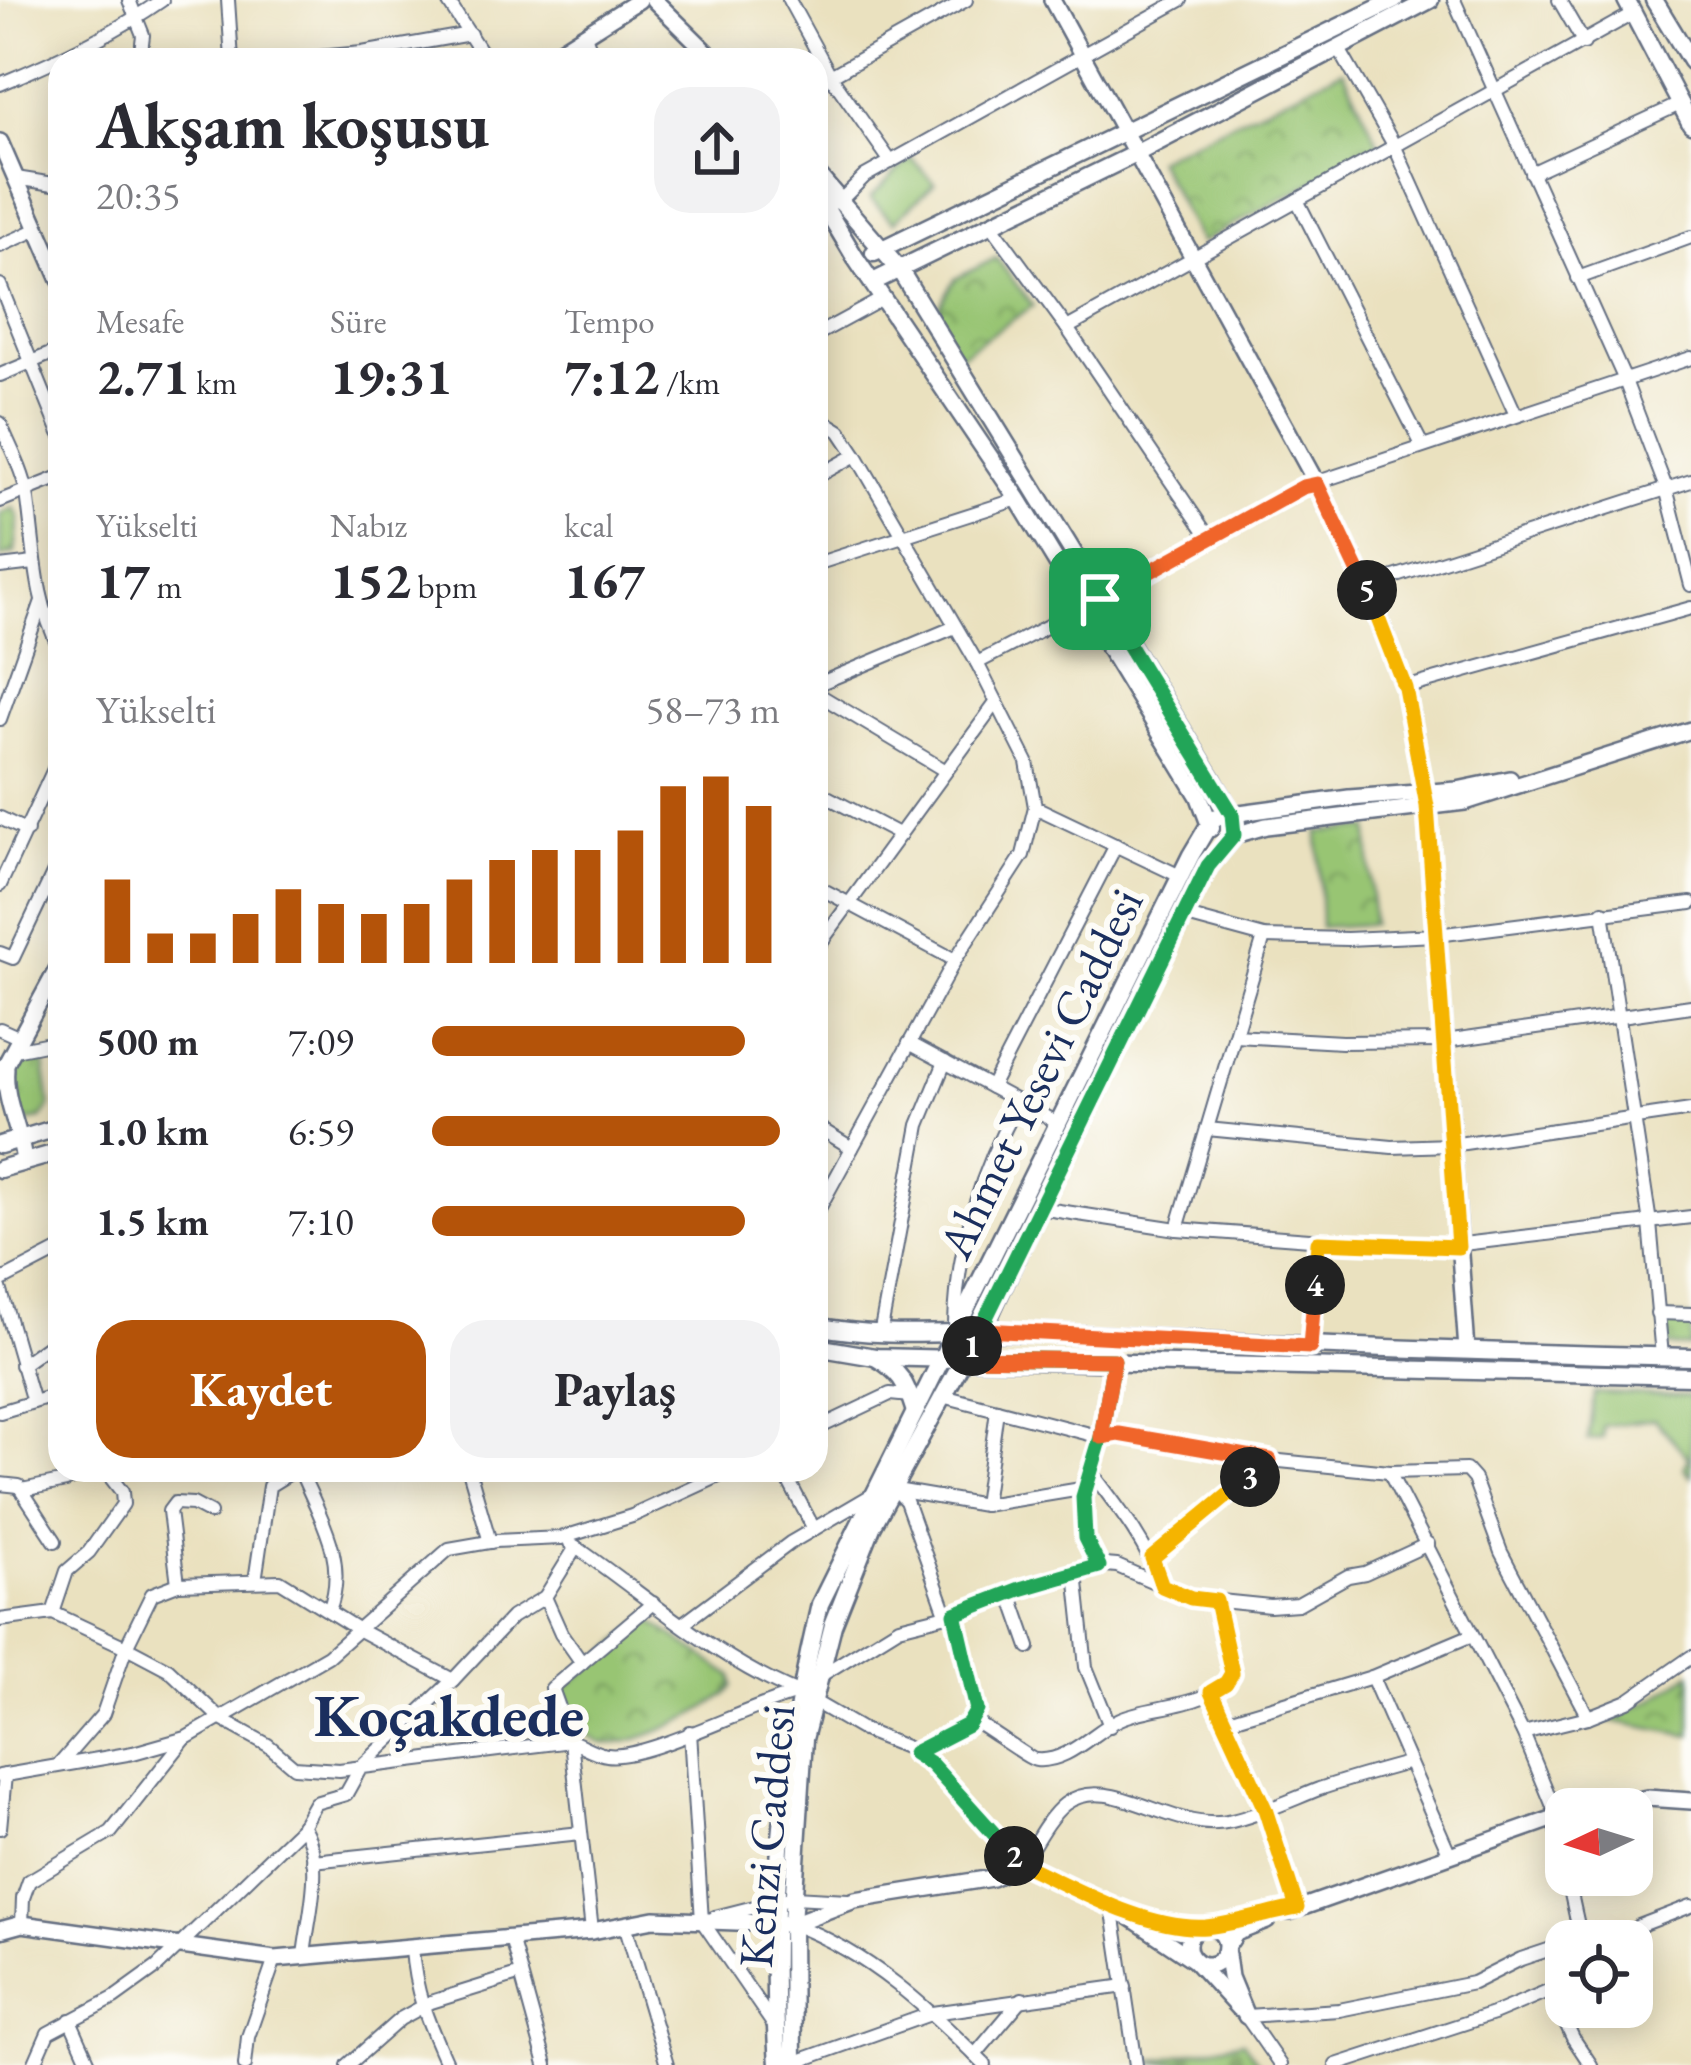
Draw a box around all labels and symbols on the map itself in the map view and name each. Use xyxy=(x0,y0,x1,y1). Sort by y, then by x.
pin xyxy=(1049,548,1151,650)
pin: 5 xyxy=(1337,560,1397,620)
street label: Ahmet Yesevi Caddesi xyxy=(923,878,1157,1269)
pin: 4 xyxy=(1285,1255,1345,1315)
pin: 1 xyxy=(942,1316,1002,1376)
pin: 3 xyxy=(1220,1447,1280,1507)
district label: Koçakdede xyxy=(314,1676,584,1754)
street label: Kenzi Caddesi xyxy=(724,1702,808,1970)
north arrow xyxy=(1545,1788,1653,1896)
pin: 2 xyxy=(984,1826,1044,1886)

